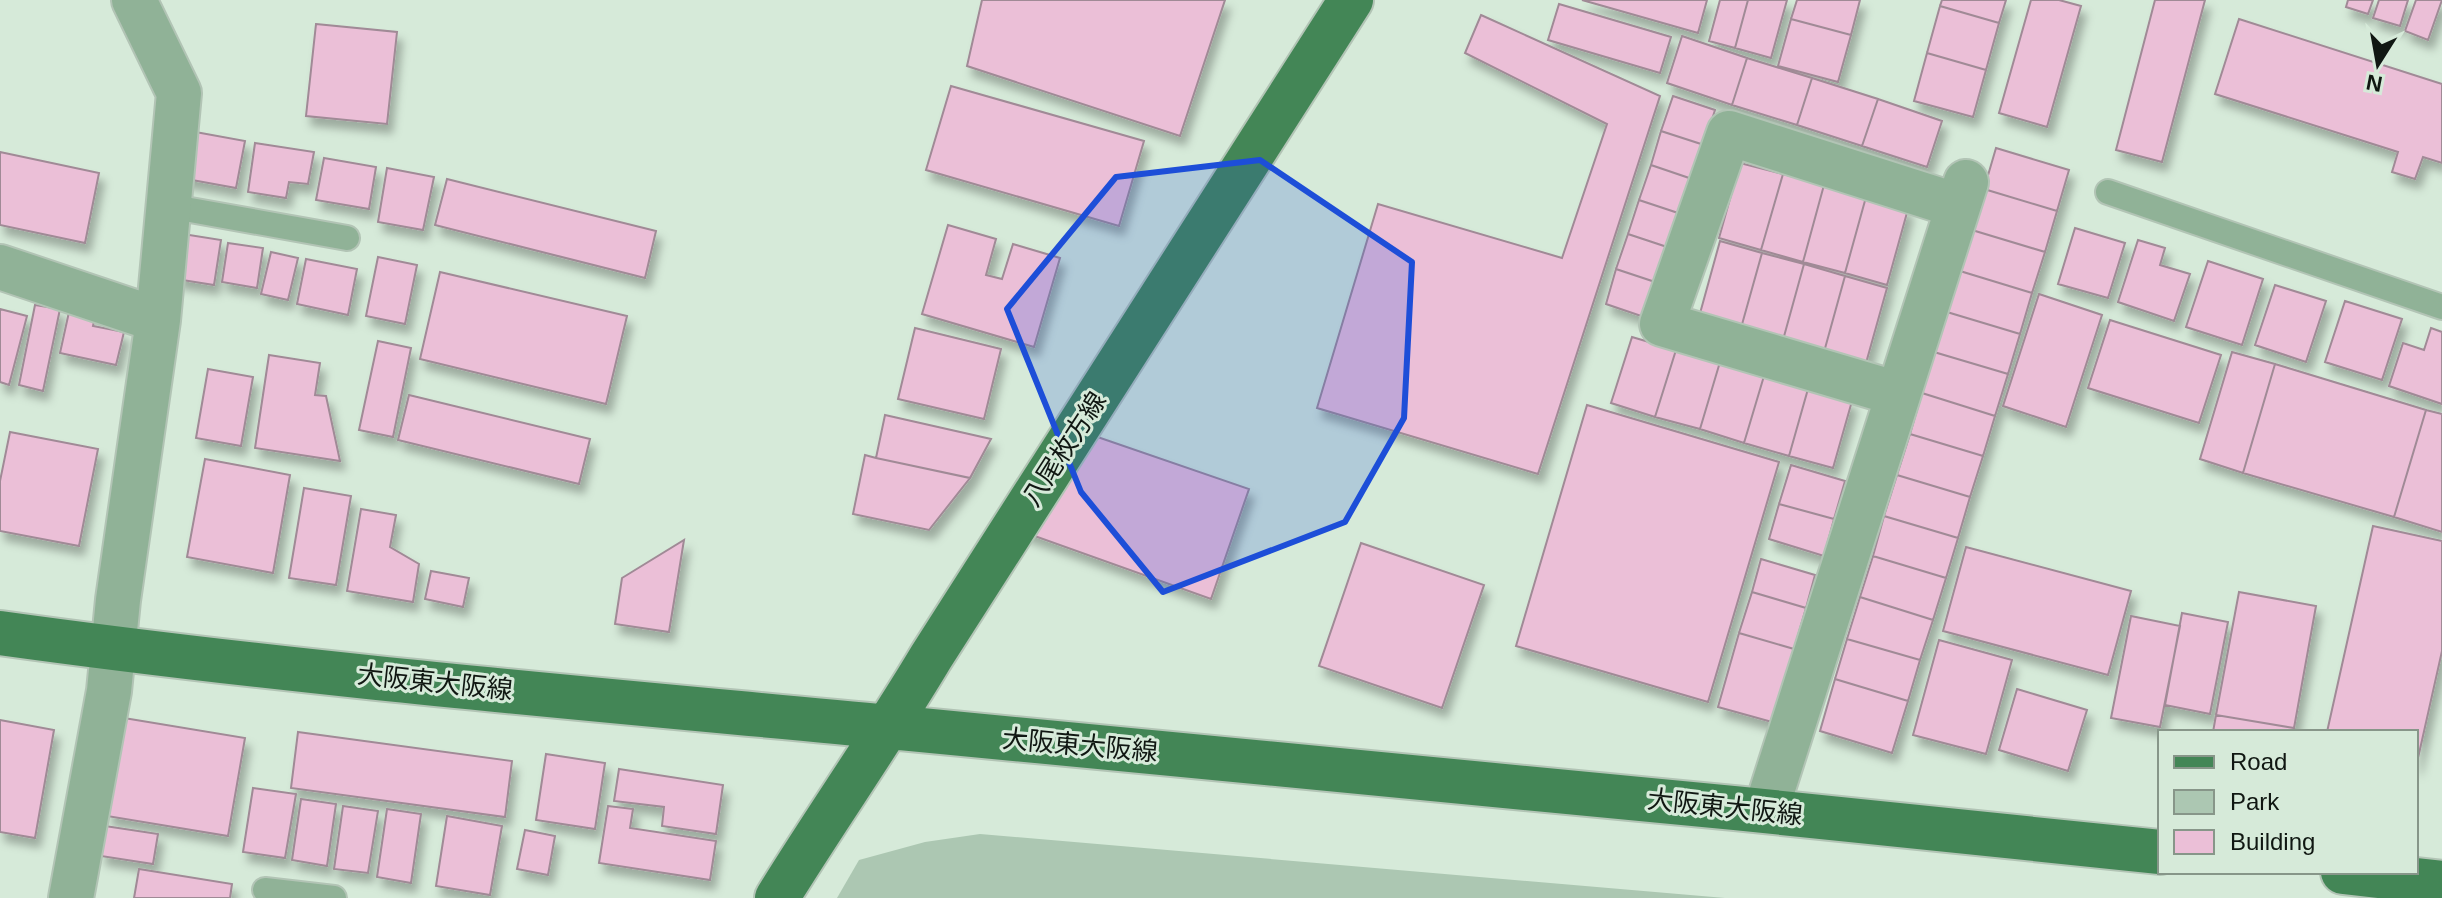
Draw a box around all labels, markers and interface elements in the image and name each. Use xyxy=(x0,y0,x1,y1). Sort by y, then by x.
north arrow xyxy=(2338,24,2418,104)
text: N xyxy=(2364,69,2384,97)
street label: 八尾枚方線 xyxy=(1016,386,1112,512)
street label: 大阪東大阪線 xyxy=(356,659,514,705)
street label: 大阪東大阪線 xyxy=(1001,723,1159,767)
legend xyxy=(2158,730,2418,874)
text: Road xyxy=(2230,748,2287,775)
street label: 大阪東大阪線 xyxy=(1646,784,1804,830)
text: Park xyxy=(2230,788,2280,815)
text: Building xyxy=(2230,828,2315,855)

